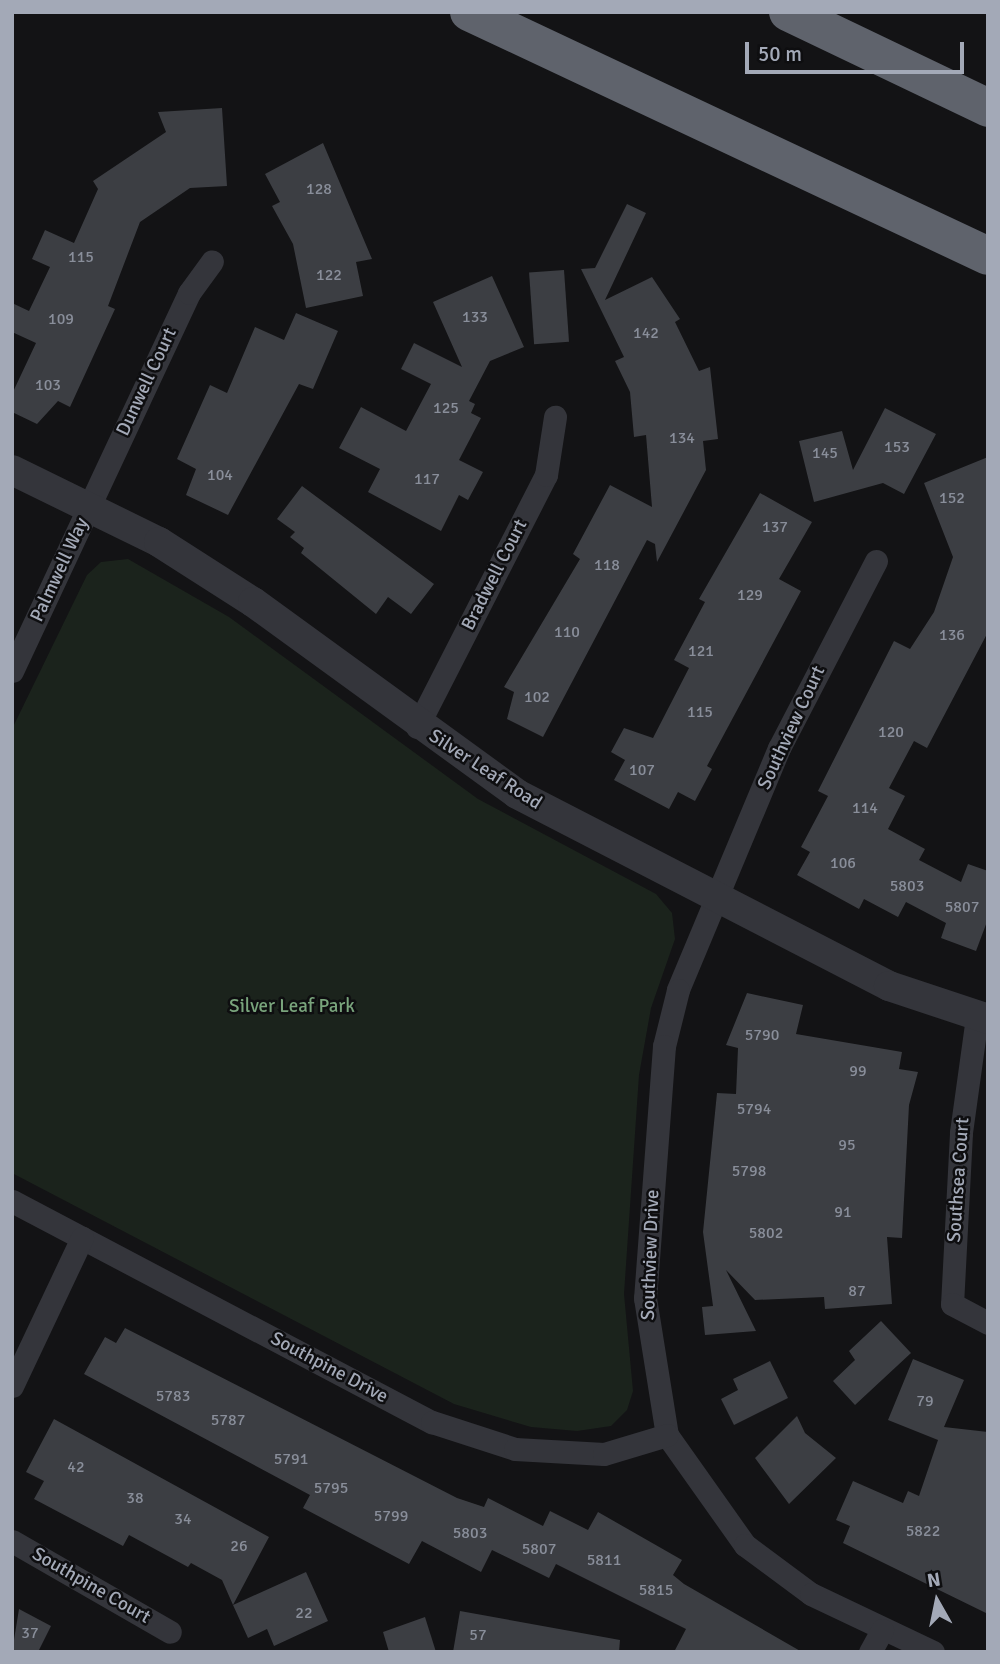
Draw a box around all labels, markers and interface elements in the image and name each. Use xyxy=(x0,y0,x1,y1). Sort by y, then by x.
scale bar xyxy=(748,28,967,72)
text: 50 m xyxy=(758,41,802,67)
house number: 128 xyxy=(306,179,332,199)
house number: 115 xyxy=(68,247,94,267)
house number: 122 xyxy=(316,265,342,285)
house number: 133 xyxy=(462,307,488,327)
house number: 109 xyxy=(48,309,74,329)
house number: 142 xyxy=(633,323,659,343)
street label: Dunwell Court xyxy=(112,324,182,440)
house number: 103 xyxy=(35,375,61,395)
house number: 125 xyxy=(433,398,459,418)
house number: 134 xyxy=(669,428,695,448)
house number: 153 xyxy=(884,437,910,457)
house number: 145 xyxy=(812,443,838,463)
house number: 104 xyxy=(207,465,233,485)
house number: 117 xyxy=(414,469,440,489)
house number: 152 xyxy=(939,488,965,508)
street label: Palmwell Way xyxy=(26,514,94,626)
street label: Bradwell Court xyxy=(457,516,533,634)
house number: 137 xyxy=(762,517,788,537)
house number: 118 xyxy=(594,555,620,575)
house number: 129 xyxy=(737,585,763,605)
house number: 110 xyxy=(554,622,580,642)
house number: 136 xyxy=(939,625,965,645)
house number: 121 xyxy=(688,641,714,661)
street label: Southview Court xyxy=(753,662,831,794)
house number: 102 xyxy=(524,687,550,707)
house number: 115 xyxy=(687,702,713,722)
house number: 120 xyxy=(878,722,904,742)
street label: Silver Leaf Road xyxy=(424,725,546,815)
house number: 107 xyxy=(629,760,655,780)
house number: 114 xyxy=(852,798,878,818)
house number: 106 xyxy=(830,853,856,873)
house number: 5803 xyxy=(890,876,924,896)
house number: 5807 xyxy=(945,897,979,917)
park label: Silver Leaf Park xyxy=(229,996,355,1018)
house number: 5790 xyxy=(745,1025,779,1045)
house number: 99 xyxy=(849,1061,867,1081)
house number: 5794 xyxy=(737,1099,771,1119)
street label: Southsea Court xyxy=(943,1117,975,1243)
house number: 95 xyxy=(838,1135,856,1155)
house number: 5798 xyxy=(732,1161,766,1181)
street label: Southview Drive xyxy=(637,1189,665,1321)
house number: 91 xyxy=(834,1202,852,1222)
house number: 5802 xyxy=(749,1223,783,1243)
house number: 87 xyxy=(848,1281,866,1301)
street label: Southpine Drive xyxy=(266,1328,392,1408)
house number: 5783 xyxy=(156,1386,190,1406)
house number: 79 xyxy=(916,1391,934,1411)
house number: 5787 xyxy=(211,1410,245,1430)
house number: 5791 xyxy=(274,1449,308,1469)
house number: 42 xyxy=(67,1457,85,1477)
house number: 5795 xyxy=(314,1478,348,1498)
house number: 38 xyxy=(126,1488,144,1508)
house number: 5799 xyxy=(374,1506,408,1526)
house number: 34 xyxy=(174,1509,192,1529)
house number: 5822 xyxy=(906,1521,940,1541)
house number: 5803 xyxy=(453,1523,487,1543)
house number: 26 xyxy=(230,1536,248,1556)
house number: 5807 xyxy=(522,1539,556,1559)
street label: Southpine Court xyxy=(28,1543,154,1629)
house number: 5811 xyxy=(587,1550,621,1570)
north arrow xyxy=(902,1566,972,1636)
text: N xyxy=(925,1567,942,1593)
house number: 5815 xyxy=(639,1580,673,1600)
house number: 22 xyxy=(295,1603,313,1623)
house number: 37 xyxy=(21,1623,39,1643)
house number: 57 xyxy=(469,1625,487,1645)

